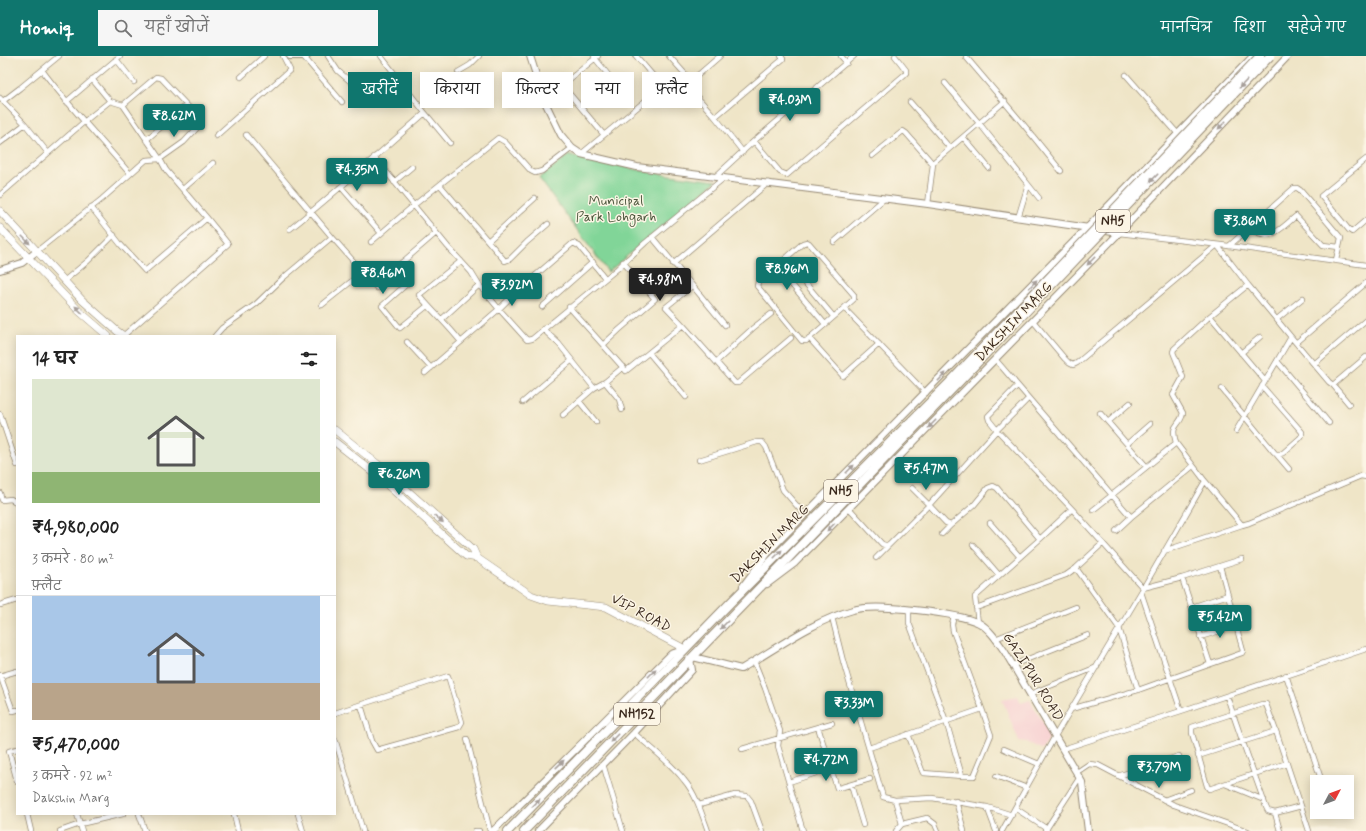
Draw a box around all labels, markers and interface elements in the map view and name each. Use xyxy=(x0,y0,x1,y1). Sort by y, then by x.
search box xyxy=(98,10,378,46)
text: Homiq xyxy=(20,16,74,41)
icon: search xyxy=(112,17,134,39)
text: यहाँ खोजें xyxy=(144,18,209,38)
text: मानचित्र xyxy=(1161,19,1212,37)
text: दिशा xyxy=(1234,19,1266,37)
text: सहेजे गए xyxy=(1288,19,1346,37)
chip: खरीदें xyxy=(348,72,412,108)
chip: किराया xyxy=(420,72,494,108)
chip: फ़िल्टर xyxy=(502,72,573,108)
chip: नया xyxy=(581,72,634,108)
chip: फ़्लैट xyxy=(642,72,702,108)
one-way arrow xyxy=(1239,79,1248,89)
pin: ₹4.03M xyxy=(757,88,823,122)
text: ₹4.03M xyxy=(768,92,812,109)
pin: ₹8.62M xyxy=(141,104,207,138)
text: ₹8.62M xyxy=(152,108,196,125)
one-way arrow xyxy=(1217,120,1227,130)
pin: ₹4.35M xyxy=(324,158,390,192)
text: ₹4.35M xyxy=(335,162,379,179)
one-way arrow xyxy=(1149,173,1158,183)
park label: Municipal Park Lohgarh xyxy=(576,192,656,227)
pin: ₹3.86M xyxy=(1212,209,1278,243)
road number: NH5 xyxy=(1096,210,1130,232)
text: ₹3.86M xyxy=(1223,213,1267,230)
one-way arrow xyxy=(21,235,31,245)
one-way arrow xyxy=(1086,256,1096,266)
pin: ₹8.96M xyxy=(754,257,820,291)
pin: ₹8.46M xyxy=(350,261,416,295)
text: ₹8.96M xyxy=(765,261,809,278)
text: ₹8.46M xyxy=(360,265,406,282)
pin: ₹4.98M xyxy=(627,268,693,302)
text: ₹4.98M xyxy=(638,272,682,289)
pin: ₹3.92M xyxy=(479,273,545,307)
text: ₹3.92M xyxy=(491,277,533,294)
street label: DAKSHIN MARG xyxy=(971,278,1057,366)
one-way arrow xyxy=(1028,279,1038,289)
one-way arrow xyxy=(74,305,84,315)
text: 14 घर xyxy=(32,348,77,370)
icon: filters xyxy=(298,348,320,370)
one-way arrow xyxy=(937,372,947,382)
icon: home xyxy=(140,405,212,477)
one-way arrow xyxy=(927,419,936,429)
pin: ₹5.47M xyxy=(893,457,959,491)
text: ₹5.47M xyxy=(904,461,948,478)
pin: ₹6.26M xyxy=(366,462,432,496)
one-way arrow xyxy=(845,464,855,474)
text: ₹6.26M xyxy=(377,466,421,483)
road number: NH5 xyxy=(824,480,858,502)
street label: DAKSHIN MARG xyxy=(727,501,813,587)
one-way arrow xyxy=(434,515,444,524)
text: ₹4,980,000 xyxy=(32,517,119,539)
one-way arrow xyxy=(826,522,836,532)
one-way arrow xyxy=(773,549,783,559)
text: 3 कमरे · 80 m² xyxy=(32,551,114,568)
text: फ़्लैट xyxy=(32,578,62,595)
street label: VIP ROAD xyxy=(608,590,674,636)
pin: ₹5.42M xyxy=(1187,605,1253,639)
text: ₹5.42M xyxy=(1197,609,1243,626)
one-way arrow xyxy=(719,620,728,630)
icon: home xyxy=(140,622,212,694)
street label: GAZIPUR ROAD xyxy=(999,629,1067,725)
one-way arrow xyxy=(647,668,657,678)
pin: ₹3.33M xyxy=(821,691,887,725)
text: ₹3.33M xyxy=(834,695,874,712)
road number: NH152 xyxy=(614,703,660,725)
one-way arrow xyxy=(609,733,618,743)
text: ₹5,470,000 xyxy=(32,734,120,756)
pin: ₹4.72M xyxy=(793,748,859,782)
text: ₹4.72M xyxy=(803,752,849,769)
pin: ₹3.79M xyxy=(1126,755,1192,789)
text: ₹3.79M xyxy=(1137,759,1181,776)
one-way arrow xyxy=(555,760,565,769)
text: 3 कमरे · 92 m² xyxy=(32,768,113,785)
north arrow xyxy=(1310,775,1354,819)
map controls xyxy=(1310,775,1354,819)
text: Dakshin Marg xyxy=(32,790,109,807)
one-way arrow xyxy=(531,798,540,808)

